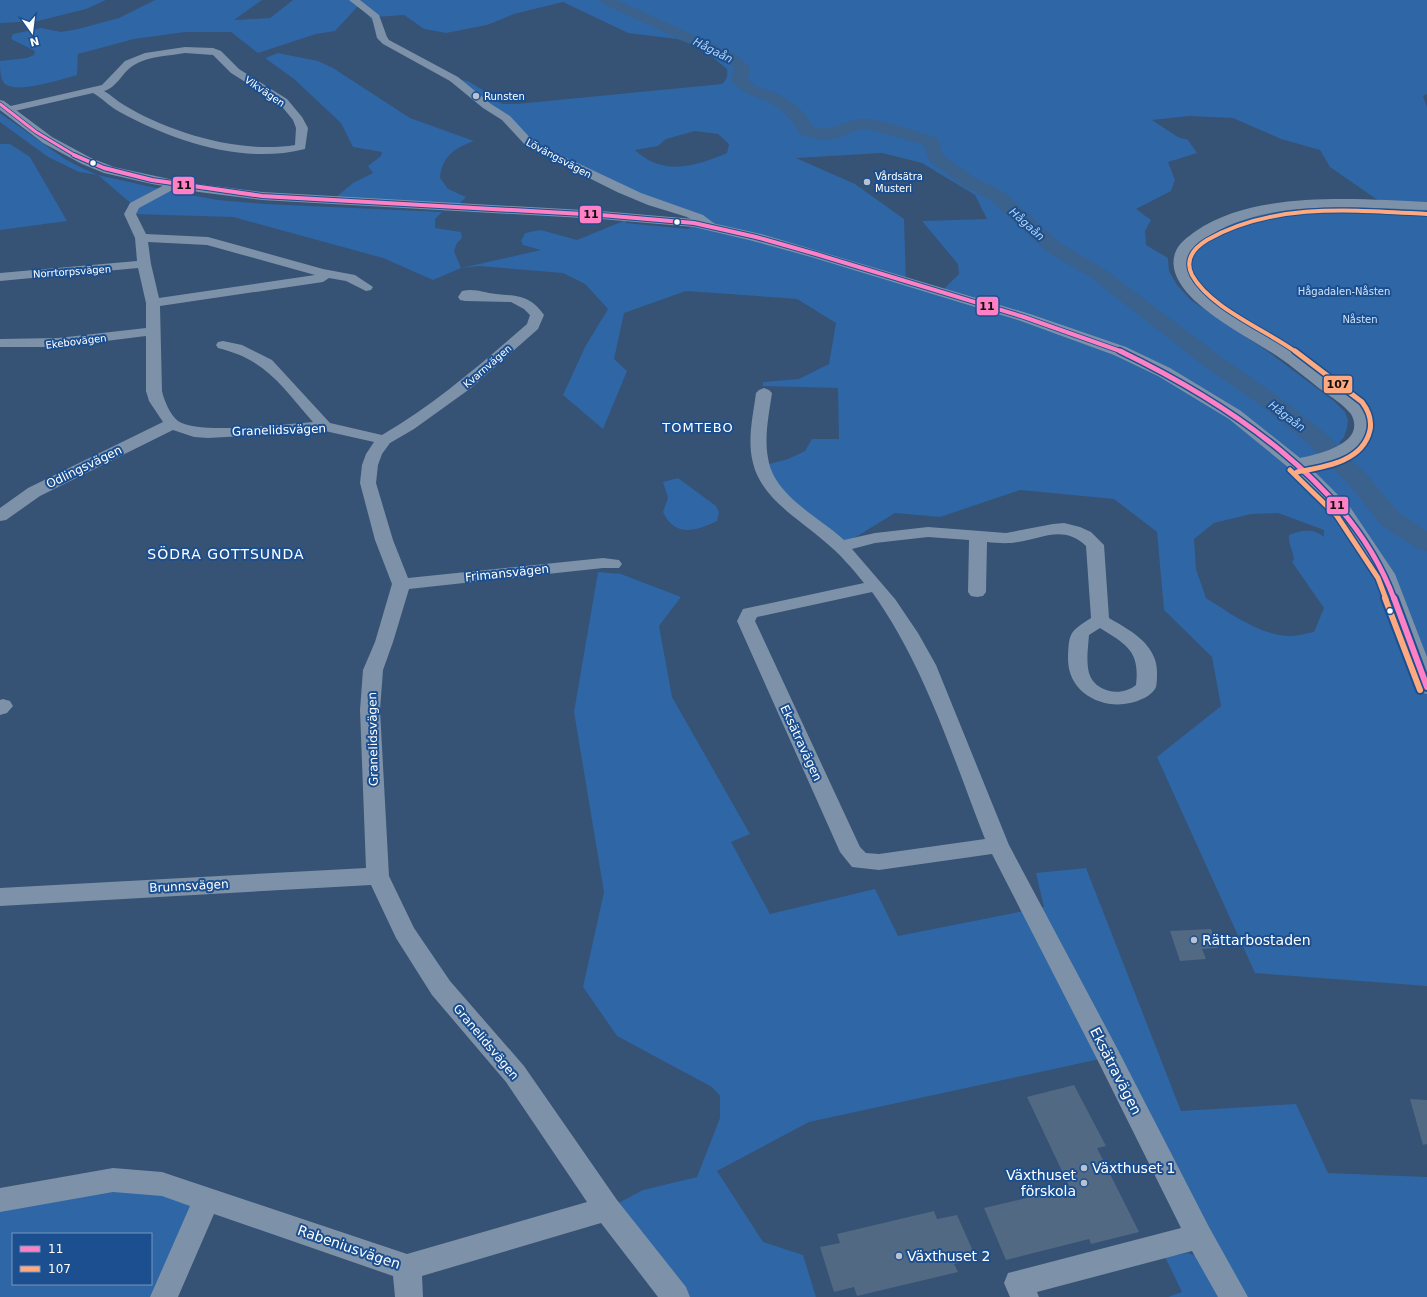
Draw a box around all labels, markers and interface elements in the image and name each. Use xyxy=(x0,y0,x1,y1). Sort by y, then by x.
north arrow xyxy=(12,12,52,52)
text: N xyxy=(28,34,40,49)
water label: Hågaån xyxy=(691,35,735,66)
street label: Vikvägen xyxy=(243,74,287,109)
marker: Runsten xyxy=(471,91,481,101)
place label: Runsten xyxy=(484,91,525,102)
street label: Lövängsvägen xyxy=(524,137,593,180)
unlabelled marker xyxy=(88,158,98,168)
place label: Vårdsätra Musteri xyxy=(875,170,923,194)
line badge: 11 xyxy=(172,176,195,195)
marker: Vårdsätra Musteri xyxy=(862,177,872,187)
text: 11 xyxy=(176,179,192,192)
line badge: 11 xyxy=(579,205,602,224)
water label: Hågaån xyxy=(1007,205,1047,243)
text: 11 xyxy=(583,208,599,221)
unlabelled marker xyxy=(672,217,682,227)
street label: Norrtorpsvägen xyxy=(33,263,111,280)
park label: Hågadalen-Nåsten xyxy=(1298,285,1390,297)
line badge: 11 xyxy=(976,296,999,316)
text: 11 xyxy=(979,300,995,313)
park label: Nåsten xyxy=(1342,313,1378,325)
street label: Ekebovägen xyxy=(45,332,107,351)
street label: Kvarnvägen xyxy=(461,343,513,390)
line badge: 107 xyxy=(1323,375,1353,394)
text: 107 xyxy=(1327,378,1349,391)
water label: Hågaån xyxy=(1266,398,1308,434)
district label: TOMTEBO xyxy=(661,420,734,435)
street label: Granelidsvägen xyxy=(232,421,326,439)
street label: Odlingsvägen xyxy=(44,443,124,491)
line badge: 11 xyxy=(1326,496,1349,515)
text: 11 xyxy=(1329,499,1345,512)
district label: SÖDRA GOTTSUNDA xyxy=(147,545,305,562)
street label: Frimansvägen xyxy=(464,562,550,584)
unlabelled marker xyxy=(1385,606,1395,616)
street label: Granelidsvägen xyxy=(365,692,381,786)
street label: Eksätravägen xyxy=(777,703,825,783)
street label: Brunnsvägen xyxy=(149,877,229,895)
place label: Rättarbostaden xyxy=(1202,932,1311,948)
marker: Rättarbostaden xyxy=(1189,935,1199,945)
street label: Granelidsvägen xyxy=(450,1001,522,1083)
street label: Eksätravägen xyxy=(1087,1025,1145,1117)
place label: Växthuset 1 xyxy=(1092,1160,1175,1176)
marker: Växthuset 1 xyxy=(1079,1163,1089,1173)
place label: Växthuset förskola xyxy=(1006,1167,1076,1199)
marker: Växthuset förskola xyxy=(1079,1178,1089,1188)
street label: Rabeniusvägen xyxy=(295,1222,403,1272)
legend xyxy=(12,1233,152,1285)
text: 11 xyxy=(48,1242,63,1256)
place label: Växthuset 2 xyxy=(907,1248,990,1264)
marker: Växthuset 2 xyxy=(894,1251,904,1261)
text: 107 xyxy=(48,1262,71,1276)

